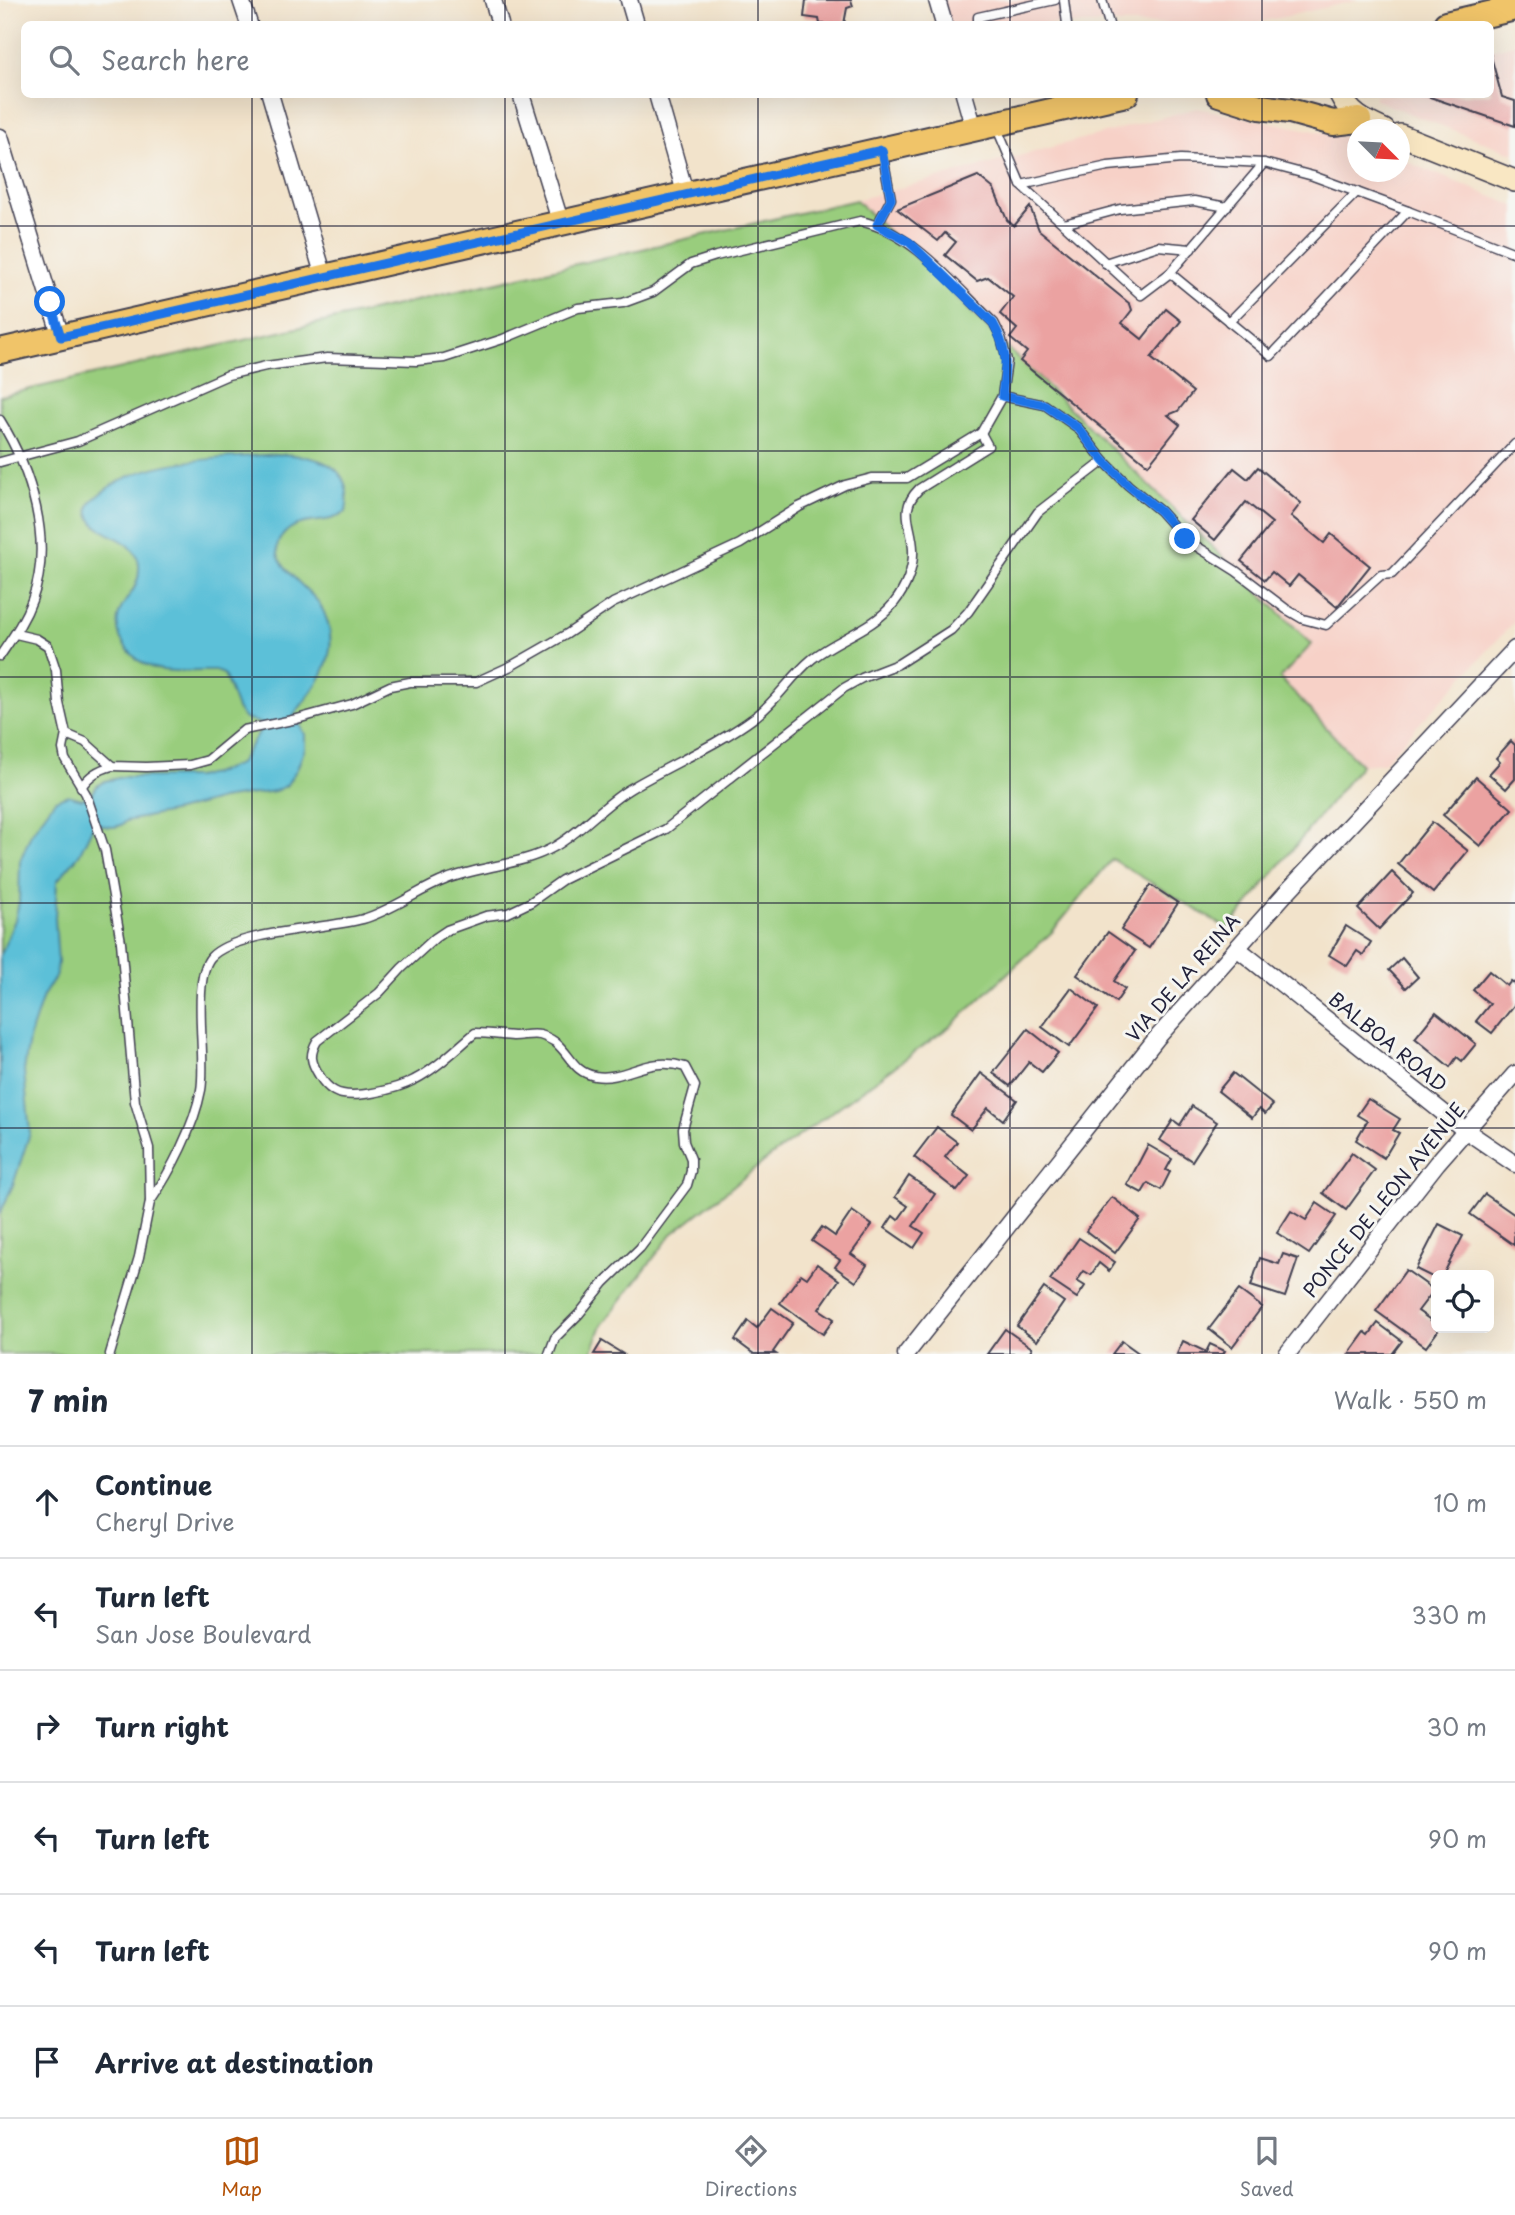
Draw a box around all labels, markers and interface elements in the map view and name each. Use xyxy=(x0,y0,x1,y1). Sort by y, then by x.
search box xyxy=(21,21,1494,98)
text: Search here xyxy=(101,40,250,79)
icon: search xyxy=(45,41,83,79)
north arrow xyxy=(1347,119,1410,182)
route start xyxy=(34,286,65,317)
route end xyxy=(1169,523,1200,554)
street label: VIA DE LA REINA xyxy=(1119,907,1246,1047)
street label: BALBOA ROAD xyxy=(1323,985,1454,1098)
street label: PONCE DE LEON AVENUE xyxy=(1296,1096,1471,1303)
map controls xyxy=(1431,1270,1494,1333)
button: locate xyxy=(1431,1270,1494,1333)
text: 7 min xyxy=(28,1377,109,1422)
text: Walk · 550 m xyxy=(1334,1382,1487,1417)
text: Continue xyxy=(95,1465,212,1504)
icon: ahead xyxy=(28,1483,66,1521)
text: 10 m xyxy=(1433,1485,1487,1520)
text: Cheryl Drive xyxy=(95,1504,234,1539)
text: Turn left xyxy=(95,1577,210,1616)
icon: left xyxy=(28,1595,66,1633)
text: 330 m xyxy=(1411,1597,1487,1632)
text: San Jose Boulevard xyxy=(95,1616,311,1651)
icon: right xyxy=(28,1707,66,1745)
text: Turn right xyxy=(95,1707,229,1746)
text: 30 m xyxy=(1426,1709,1487,1744)
icon: left xyxy=(28,1819,66,1857)
text: Turn left xyxy=(95,1819,210,1858)
text: 90 m xyxy=(1428,1821,1487,1856)
icon: left xyxy=(28,1931,66,1969)
text: Turn left xyxy=(95,1931,210,1970)
text: 90 m xyxy=(1428,1933,1487,1968)
icon: arrive xyxy=(28,2043,66,2081)
text: Arrive at destination xyxy=(95,2043,374,2082)
tab: Map xyxy=(221,2132,262,2202)
tab: Directions xyxy=(705,2132,797,2202)
tab: Saved xyxy=(1240,2132,1294,2202)

